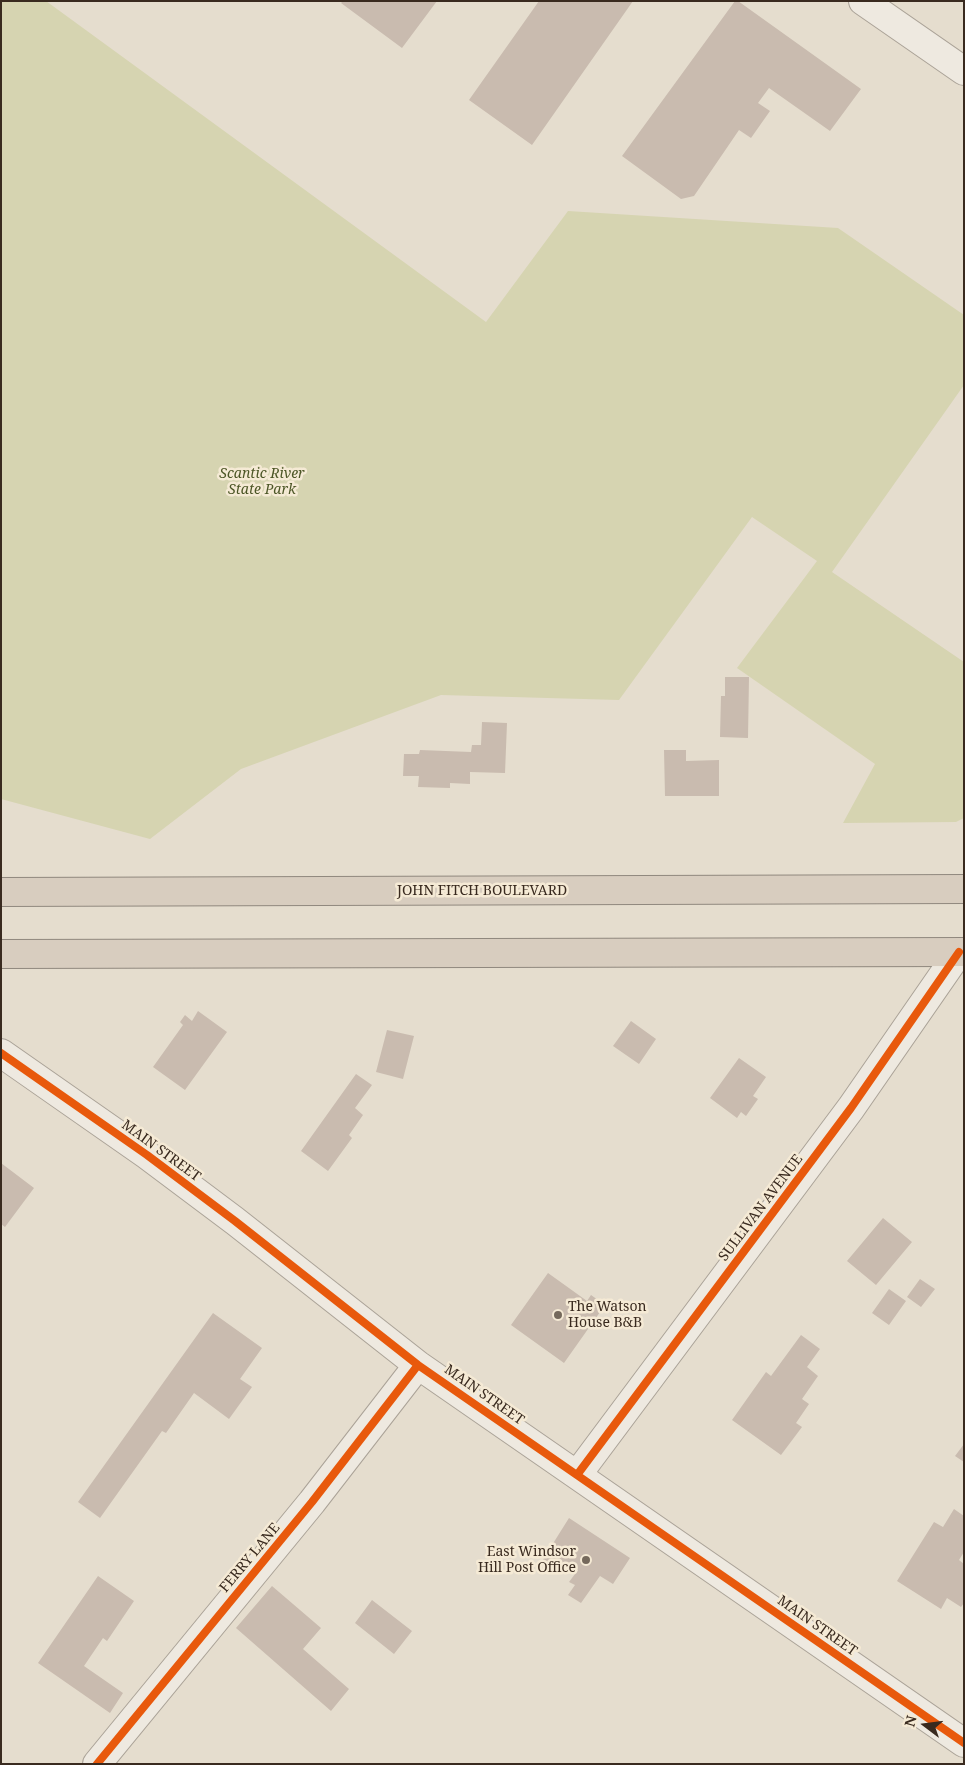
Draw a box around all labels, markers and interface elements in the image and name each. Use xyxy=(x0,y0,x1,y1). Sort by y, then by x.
park label: Scantic River State Park xyxy=(219,466,305,498)
street label: JOHN FITCH BOULEVARD xyxy=(397,883,567,899)
street label: MAIN STREET xyxy=(118,1117,204,1185)
street label: SULLIVAN AVENUE xyxy=(715,1151,807,1265)
place label: The Watson House B&B xyxy=(568,1299,647,1331)
marker: The Watson House B&B xyxy=(552,1309,564,1321)
street label: MAIN STREET xyxy=(441,1361,527,1429)
street label: FERRY LANE xyxy=(216,1520,284,1596)
place label: East Windsor Hill Post Office xyxy=(478,1544,576,1576)
marker: East Windsor Hill Post Office xyxy=(580,1554,592,1566)
street label: MAIN STREET xyxy=(774,1592,860,1660)
north arrow xyxy=(900,1700,950,1750)
text: N xyxy=(899,1713,921,1729)

